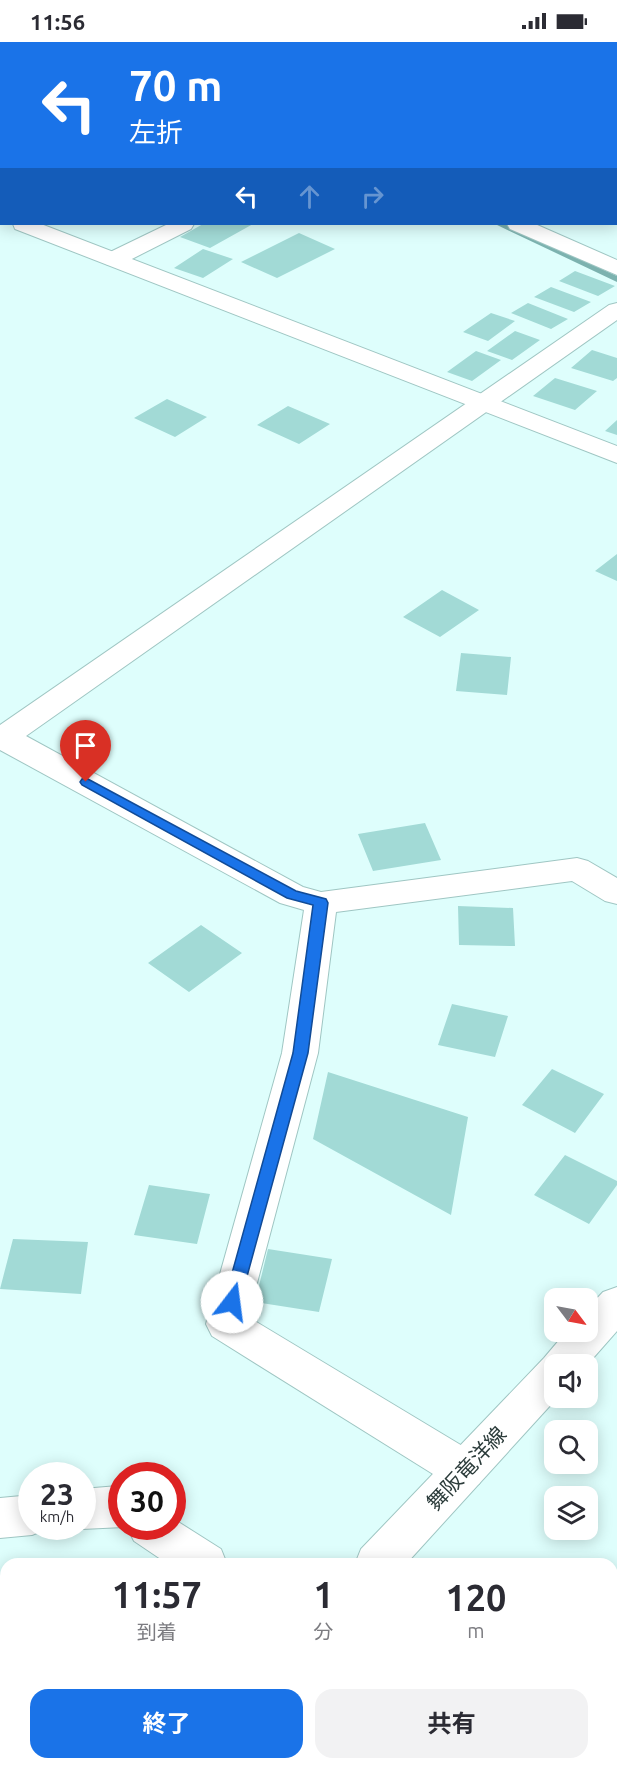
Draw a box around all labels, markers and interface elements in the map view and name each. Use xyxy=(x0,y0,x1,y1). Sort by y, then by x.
text: 11:56 xyxy=(30,9,85,34)
text: 70 m xyxy=(129,62,223,109)
icon: left xyxy=(30,66,108,144)
text: 左折 xyxy=(129,117,183,147)
icon: left xyxy=(230,180,263,213)
icon: ahead xyxy=(293,180,326,213)
icon: right xyxy=(356,180,389,213)
pin xyxy=(60,720,111,782)
icon: arrive xyxy=(69,729,102,762)
position arrow xyxy=(200,1270,264,1334)
north arrow xyxy=(544,1288,598,1342)
map controls xyxy=(544,1288,598,1540)
button: sound xyxy=(544,1354,598,1408)
button: search xyxy=(544,1420,598,1474)
street label: 舞阪竜洋線 xyxy=(421,1421,511,1515)
speed limit sign: 30 xyxy=(108,1462,186,1540)
text: 23 xyxy=(40,1477,74,1511)
button: layers xyxy=(544,1486,598,1540)
text: km/h xyxy=(40,1508,74,1525)
text: 11:57 xyxy=(112,1574,202,1615)
text: 1 xyxy=(313,1574,334,1615)
text: 120 xyxy=(445,1577,506,1618)
text: m xyxy=(467,1619,485,1642)
text: 到着 xyxy=(137,1620,177,1643)
text: 分 xyxy=(314,1620,334,1643)
button: 終了 xyxy=(30,1689,303,1758)
button: 共有 xyxy=(315,1689,588,1758)

